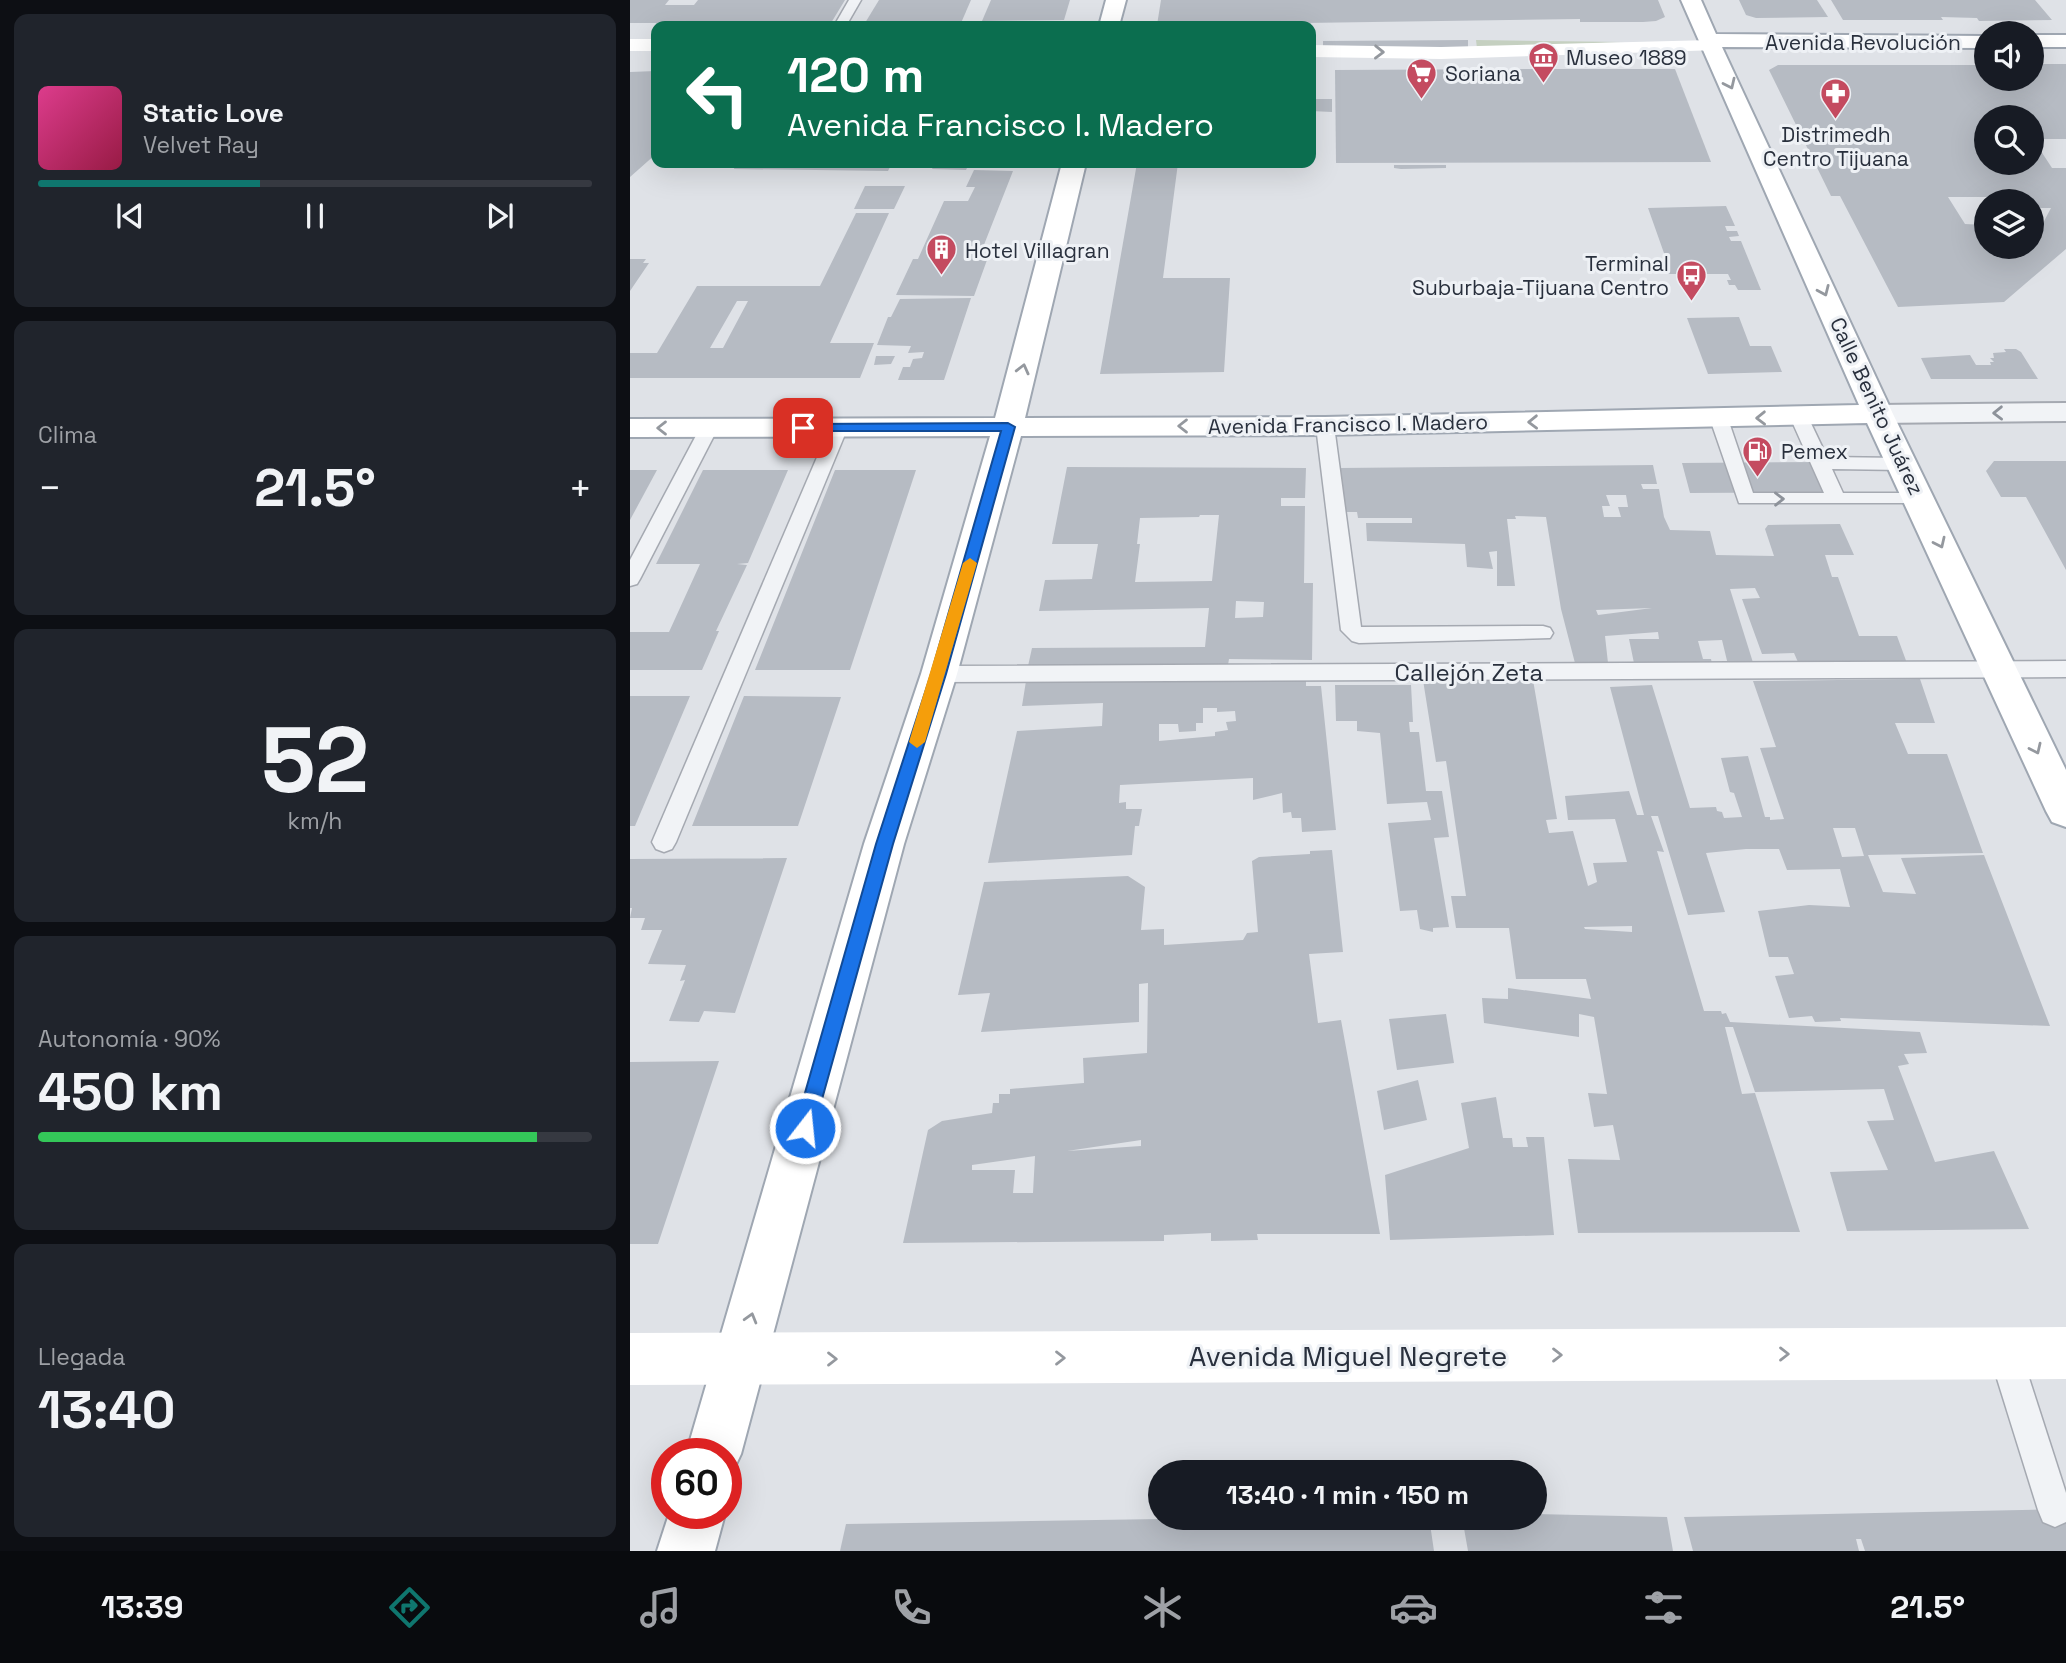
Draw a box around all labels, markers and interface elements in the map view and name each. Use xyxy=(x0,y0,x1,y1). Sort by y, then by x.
map controls xyxy=(1974,21,2044,259)
button: sound xyxy=(1974,21,2044,91)
street label: Avenida Revolución xyxy=(1765,29,1961,56)
museum icon: Museo 1889 xyxy=(1526,40,1560,84)
text: 120 m xyxy=(787,44,924,106)
one-way arrow xyxy=(1374,44,1385,60)
place label: Museo 1889 xyxy=(1566,44,1687,71)
icon: left xyxy=(672,49,763,140)
supermarket icon: Soriana xyxy=(1405,56,1439,100)
place label: Soriana xyxy=(1445,60,1521,87)
one-way arrow xyxy=(1722,77,1736,89)
pharmacy icon: Distrimedh Centro Tijuana xyxy=(1819,77,1853,121)
text: Static Love xyxy=(143,96,284,130)
text: Avenida Francisco I. Madero xyxy=(787,105,1214,145)
button: search xyxy=(1974,105,2044,175)
place label: Distrimedh Centro Tijuana xyxy=(1763,121,1909,172)
text: Velvet Ray xyxy=(143,130,259,160)
button: layers xyxy=(1974,189,2044,259)
icon: previous xyxy=(111,197,149,235)
icon: pause xyxy=(296,197,334,235)
icon: next xyxy=(481,197,519,235)
building icon: Hotel Villagran xyxy=(925,233,959,277)
place label: Hotel Villagran xyxy=(965,237,1110,264)
place label: Terminal Suburbaja-Tijuana Centro xyxy=(1412,250,1669,301)
bus stop icon: Terminal Suburbaja-Tijuana Centro xyxy=(1675,258,1709,302)
one-way arrow xyxy=(1816,284,1830,297)
street label: Calle Benito Juárez xyxy=(1824,313,1930,499)
one-way arrow xyxy=(1015,363,1029,375)
pin xyxy=(773,398,833,458)
one-way arrow xyxy=(1992,405,2003,421)
street label: Avenida Francisco I. Madero xyxy=(1208,408,1488,440)
icon: arrive xyxy=(784,409,822,447)
one-way arrow xyxy=(1755,410,1766,426)
one-way arrow xyxy=(1528,414,1538,430)
one-way arrow xyxy=(1178,418,1188,434)
text: Clima xyxy=(38,420,97,450)
one-way arrow xyxy=(656,420,667,436)
fuel station icon: Pemex xyxy=(1741,434,1775,478)
place label: Pemex xyxy=(1781,438,1848,465)
text: 21.5° xyxy=(254,455,376,521)
text: − xyxy=(38,464,62,512)
text: + xyxy=(568,464,592,512)
one-way arrow xyxy=(1774,491,1785,506)
one-way arrow xyxy=(1932,535,1946,548)
street label: Callejón Zeta xyxy=(1395,657,1544,688)
text: 52 xyxy=(261,702,369,819)
one-way arrow xyxy=(2028,741,2042,754)
text: km/h xyxy=(288,806,342,836)
text: Autonomía · 90% xyxy=(38,1024,221,1054)
text: 450 km xyxy=(38,1059,223,1125)
position arrow xyxy=(768,1091,842,1165)
one-way arrow xyxy=(743,1312,758,1324)
street label: Avenida Miguel Negrete xyxy=(1189,1338,1507,1374)
text: Llegada xyxy=(38,1342,126,1372)
one-way arrow xyxy=(1779,1346,1790,1362)
one-way arrow xyxy=(1552,1347,1562,1363)
one-way arrow xyxy=(1055,1350,1065,1366)
one-way arrow xyxy=(827,1351,838,1367)
text: 13:40 xyxy=(38,1377,175,1443)
speed limit sign: 60 xyxy=(651,1438,742,1529)
text: 13:40 · 1 min · 150 m xyxy=(1226,1478,1469,1512)
icon: directions xyxy=(385,1583,434,1632)
icon: music xyxy=(636,1583,685,1632)
icon: phone xyxy=(887,1583,936,1632)
icon: climate xyxy=(1138,1583,1187,1632)
icon: car xyxy=(1389,1583,1438,1632)
icon: filters xyxy=(1639,1583,1688,1632)
text: 13:39 xyxy=(101,1587,184,1627)
text: 21.5° xyxy=(1890,1587,1965,1627)

